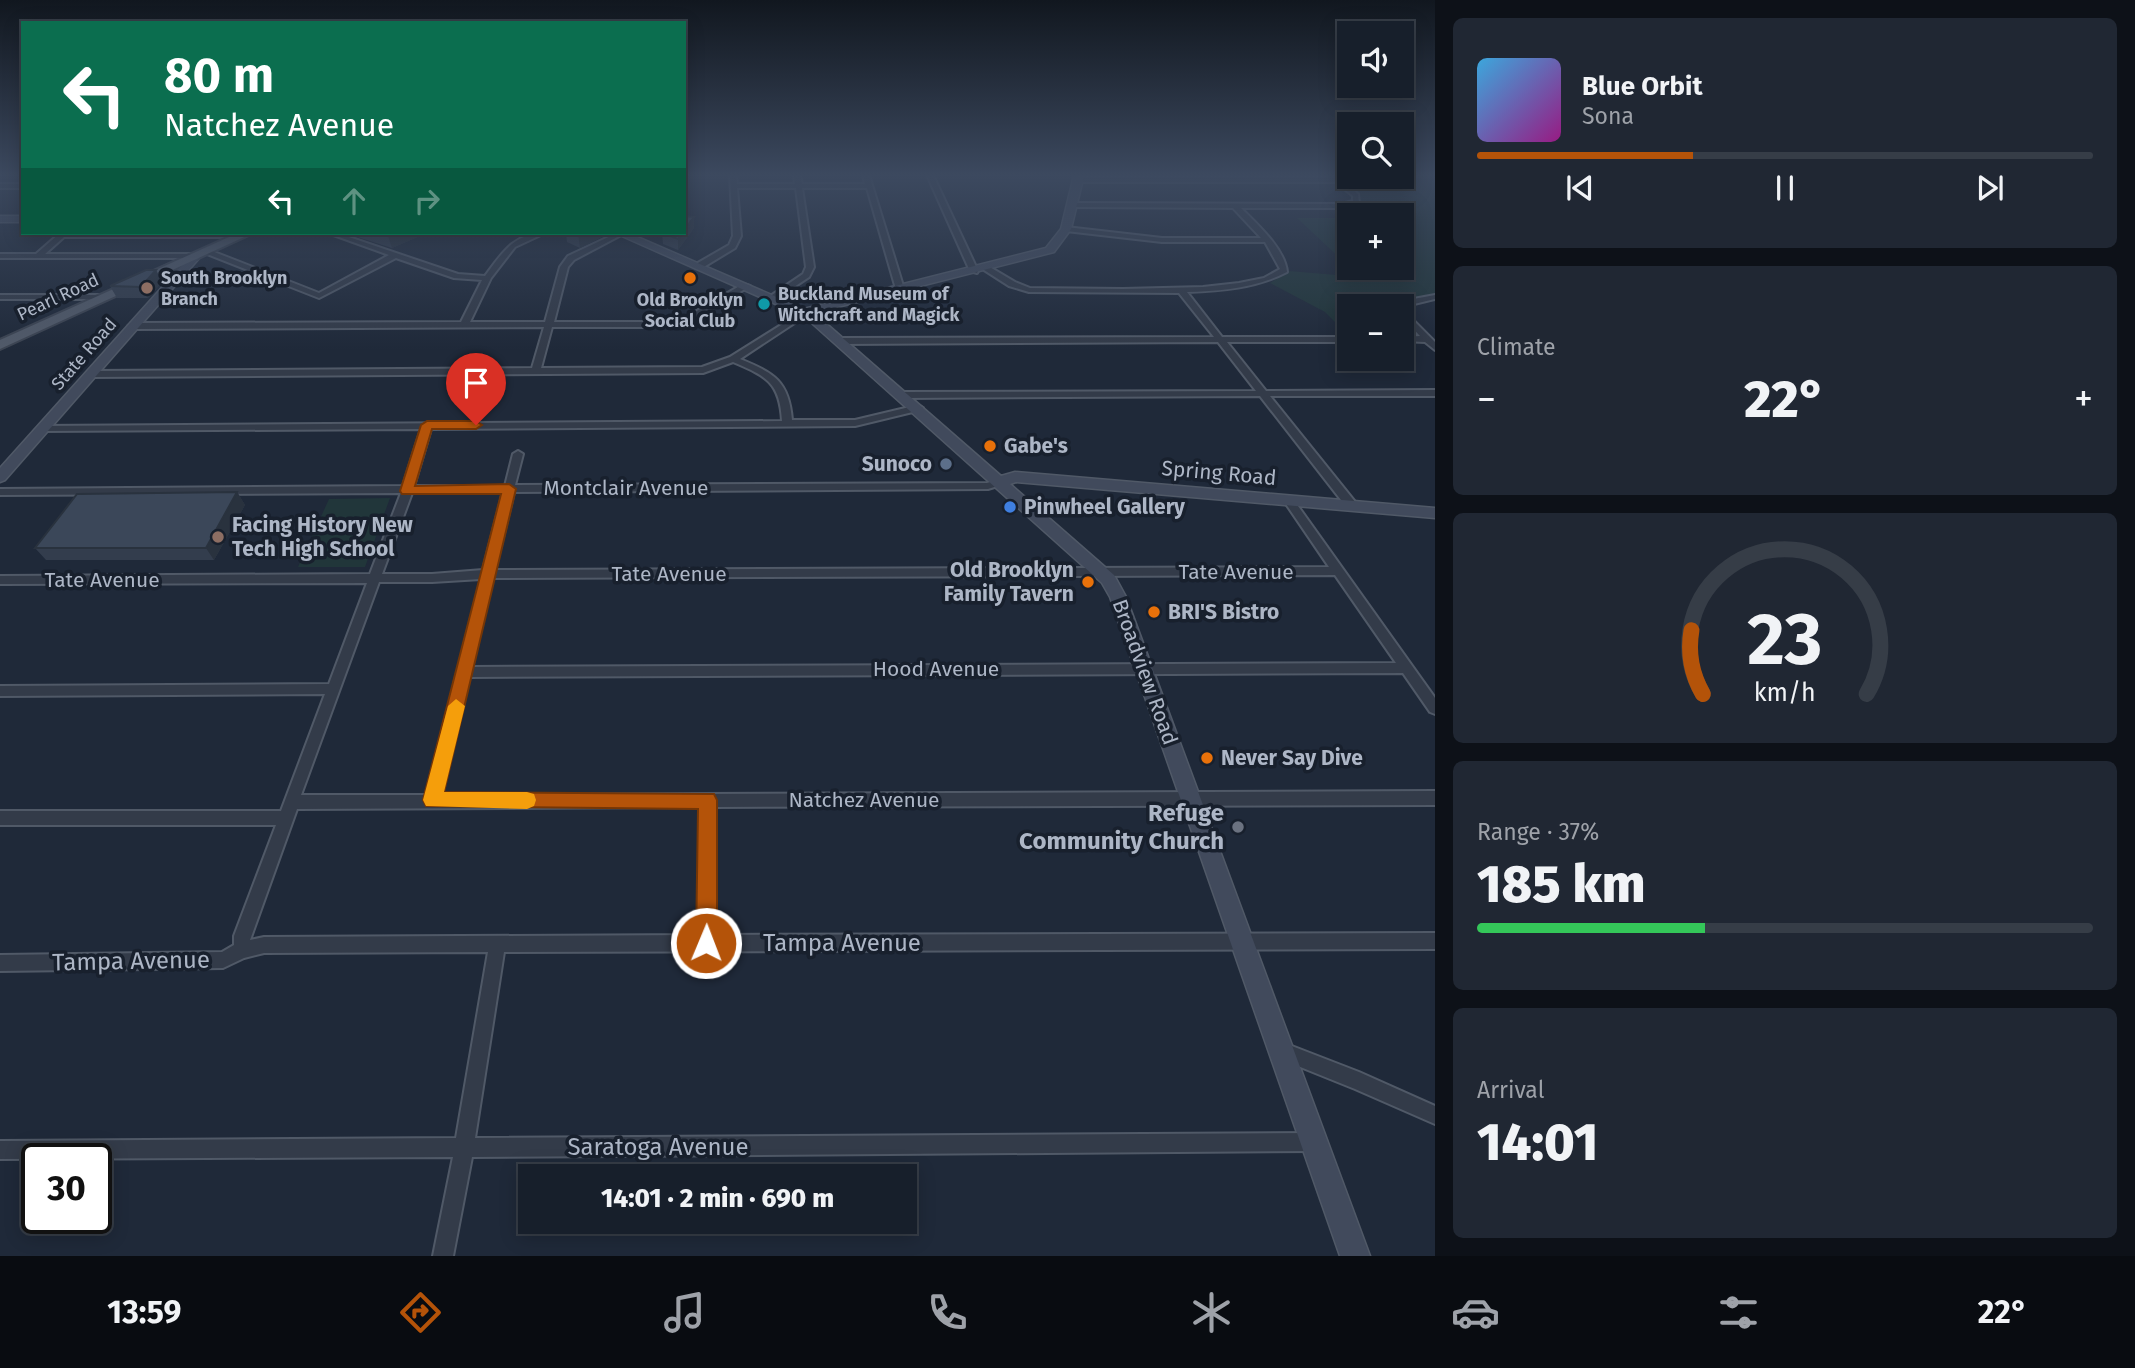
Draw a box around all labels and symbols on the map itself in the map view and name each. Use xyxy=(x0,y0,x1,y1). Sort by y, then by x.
place label: South Brooklyn Branch xyxy=(161,267,287,310)
street label: Pearl Road xyxy=(14,268,102,326)
marker: Old Brooklyn Social Club xyxy=(682,270,698,286)
marker: South Brooklyn Branch xyxy=(139,280,155,296)
place label: Buckland Museum of Witchcraft and Magick xyxy=(778,283,960,326)
place label: Old Brooklyn Social Club xyxy=(637,289,743,332)
marker: Buckland Museum of Witchcraft and Magick xyxy=(756,296,772,312)
street label: State Road xyxy=(47,313,121,395)
pin xyxy=(446,353,506,425)
place label: Gabe's xyxy=(1004,433,1068,459)
marker: Gabe's xyxy=(982,438,998,454)
place label: Sunoco xyxy=(862,451,932,477)
street label: Spring Road xyxy=(1161,455,1277,491)
marker: Sunoco xyxy=(938,456,954,472)
street label: Montclair Avenue xyxy=(544,475,708,501)
place label: Pinwheel Gallery xyxy=(1024,494,1185,520)
marker: Pinwheel Gallery xyxy=(1002,499,1018,515)
place label: Facing History New Tech High School xyxy=(232,512,413,562)
marker: Facing History New Tech High School xyxy=(210,529,226,545)
place label: Old Brooklyn Family Tavern xyxy=(944,557,1074,607)
street label: Tate Avenue xyxy=(1178,559,1294,585)
street label: Tate Avenue xyxy=(611,561,727,587)
street label: Tate Avenue xyxy=(44,567,160,593)
marker: Old Brooklyn Family Tavern xyxy=(1080,574,1096,590)
street label: Broadview Road xyxy=(1107,596,1183,748)
place label: BRI'S Bistro xyxy=(1168,599,1279,625)
marker: BRI'S Bistro xyxy=(1146,604,1162,620)
street label: Hood Avenue xyxy=(873,656,999,682)
place label: Never Say Dive xyxy=(1221,745,1363,771)
marker: Never Say Dive xyxy=(1199,750,1215,766)
street label: Natchez Avenue xyxy=(788,787,940,813)
place label: Refuge Community Church xyxy=(1019,799,1224,855)
marker: Refuge Community Church xyxy=(1230,819,1246,835)
position arrow xyxy=(669,906,743,980)
street label: Tampa Avenue xyxy=(763,929,921,957)
street label: Tampa Avenue xyxy=(52,946,210,976)
street label: Saratoga Avenue xyxy=(567,1133,749,1161)
speed limit sign: 30 xyxy=(21,1143,112,1234)

